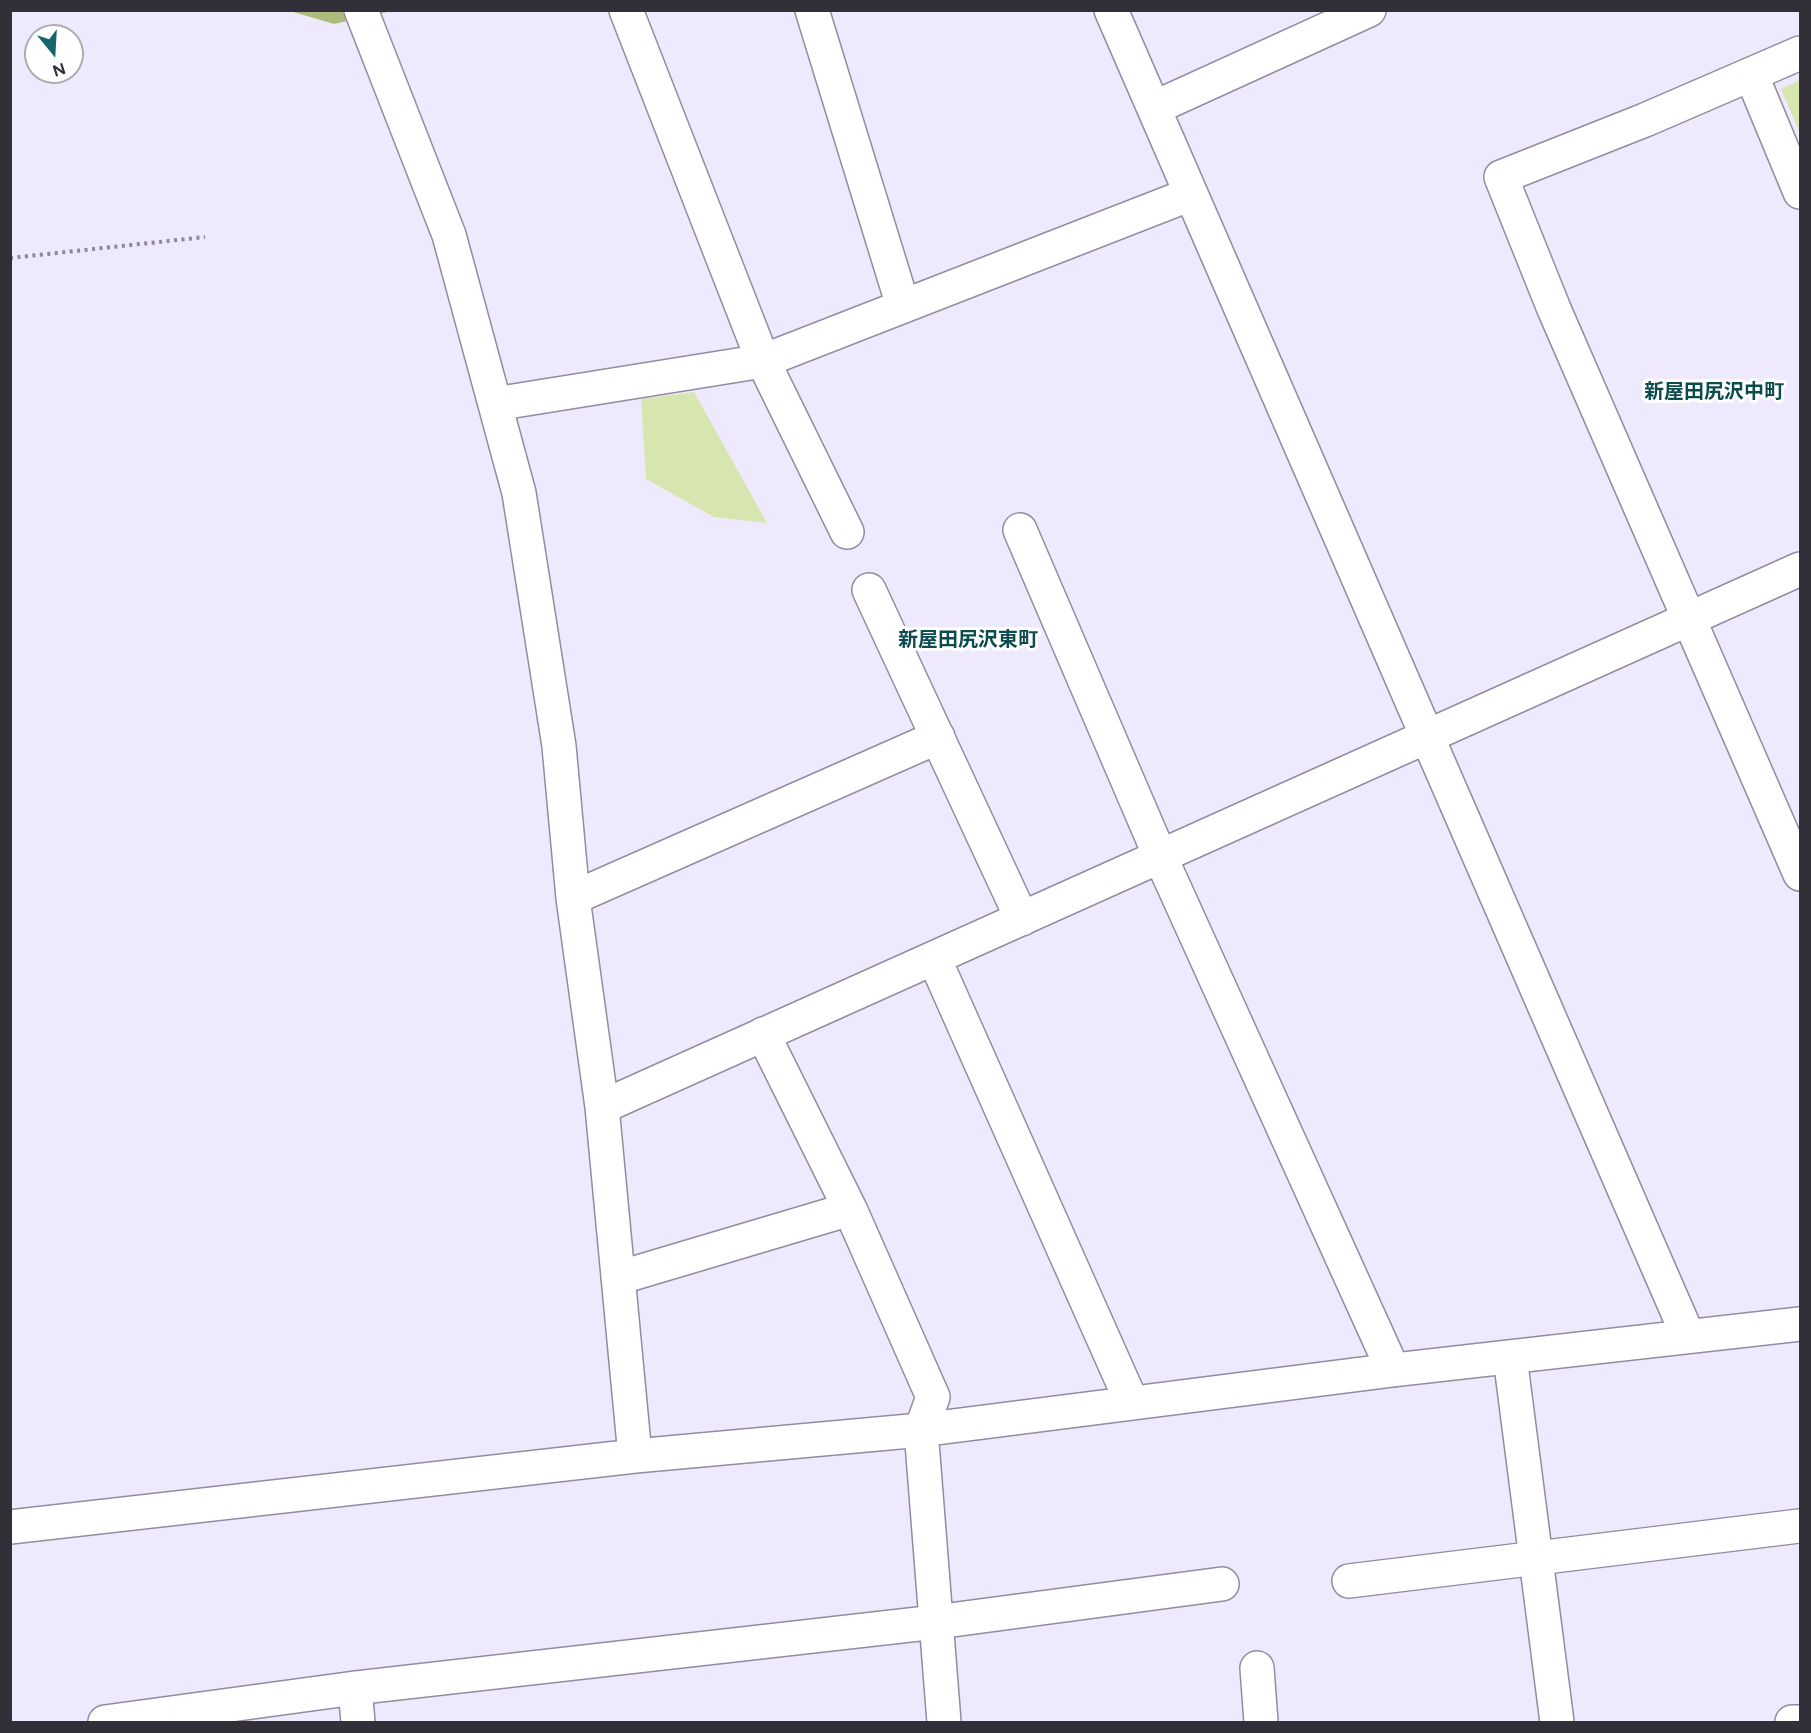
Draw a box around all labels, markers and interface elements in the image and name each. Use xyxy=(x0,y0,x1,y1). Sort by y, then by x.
north arrow xyxy=(24,24,84,84)
text: N xyxy=(50,59,68,81)
district label: 新屋田尻沢中町 xyxy=(1644,380,1784,404)
district label: 新屋田尻沢東町 xyxy=(898,628,1038,652)

